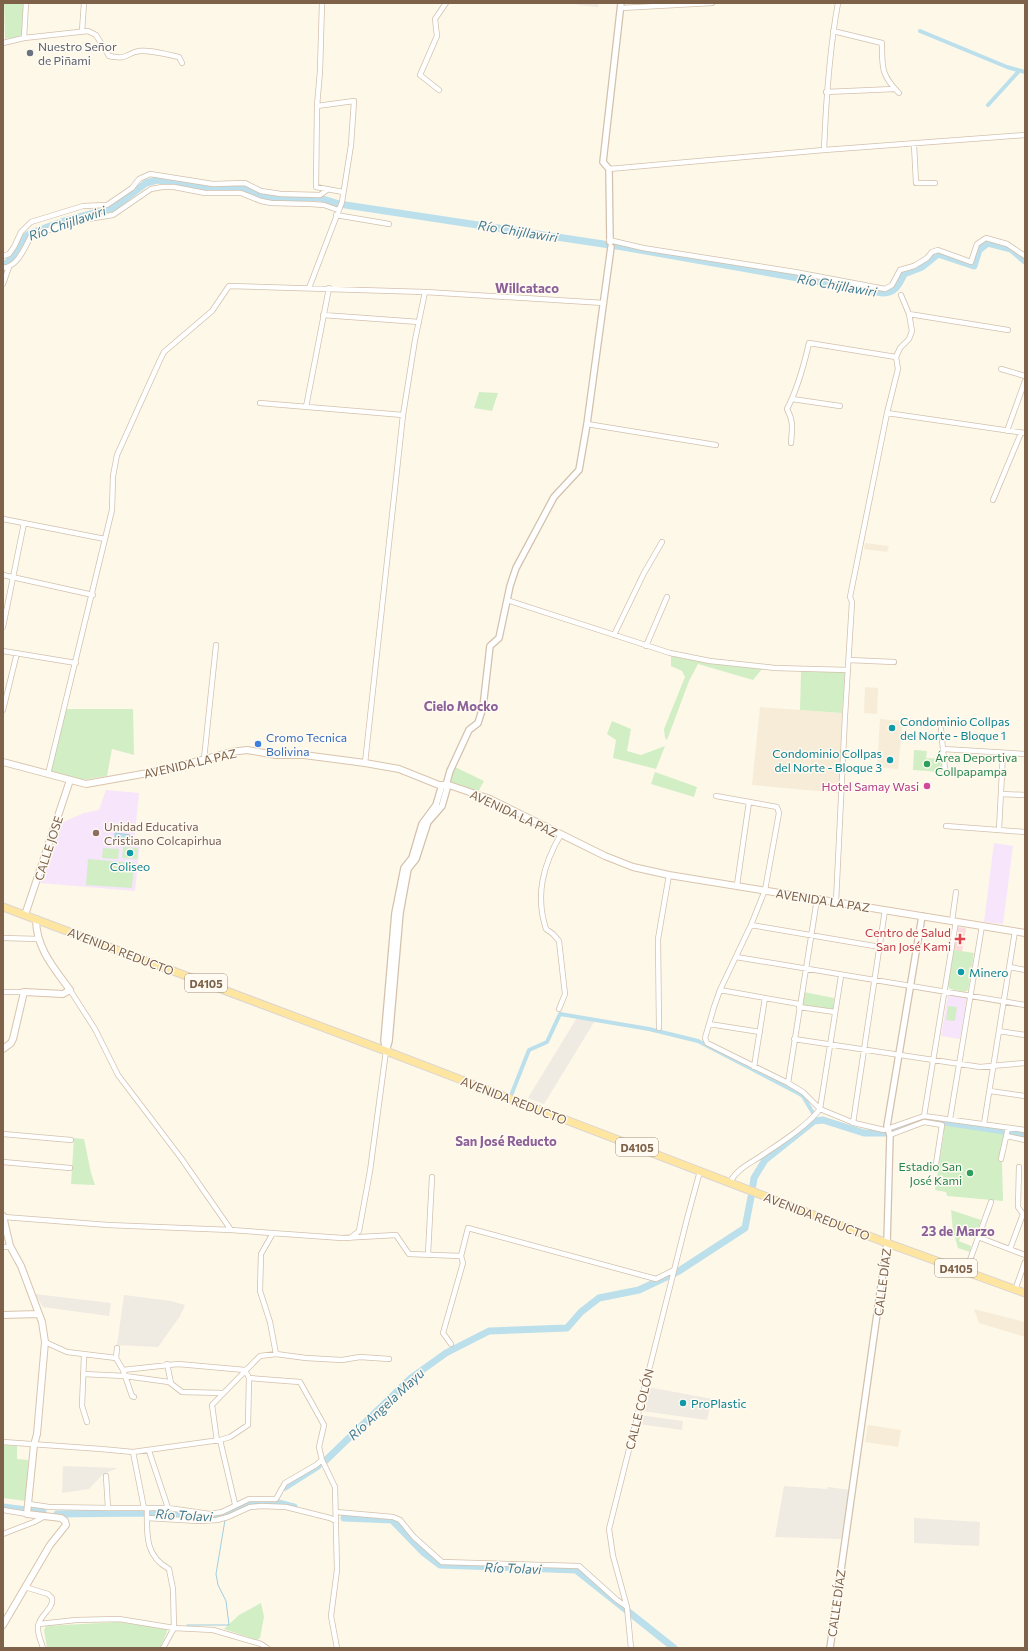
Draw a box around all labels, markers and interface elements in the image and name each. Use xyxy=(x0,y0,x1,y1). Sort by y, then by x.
place label: Nuestro Señor de Piñami xyxy=(38,39,117,67)
marker: Nuestro Señor de Piñami xyxy=(25,48,35,58)
water label: Río Chijllawiri xyxy=(26,202,108,244)
water label: Río Chijllawiri xyxy=(477,217,560,245)
water label: Río Chijllawiri xyxy=(796,270,879,300)
district label: Willcataco xyxy=(495,280,559,296)
district label: Cielo Mocko xyxy=(424,698,499,714)
place label: Condominio Collpas del Norte - Bloque 1 xyxy=(900,714,1010,742)
marker: Condominio Collpas del Norte - Bloque 1 xyxy=(887,723,897,733)
place label: Cromo Tecnica Bolivina xyxy=(266,730,347,758)
marker: Cromo Tecnica Bolivina xyxy=(253,739,263,749)
street label: AVENIDA LA PAZ xyxy=(142,746,238,780)
place label: Condominio Collpas del Norte - Bloque 3 xyxy=(772,746,882,774)
place label: Área Deportiva Collpapampa xyxy=(935,750,1017,778)
marker: Condominio Collpas del Norte - Bloque 3 xyxy=(885,755,895,765)
marker: Área Deportiva Collpapampa xyxy=(922,759,932,769)
place label: Hotel Samay Wasi xyxy=(822,779,919,793)
marker: Hotel Samay Wasi xyxy=(922,781,932,791)
street label: AVENIDA LA PAZ xyxy=(468,787,560,839)
street label: CALLE JOSE xyxy=(31,814,66,882)
place label: Unidad Educativa Cristiano Colcapirhua xyxy=(104,819,222,847)
marker: Unidad Educativa Cristiano Colcapirhua xyxy=(91,828,101,838)
marker: Coliseo xyxy=(125,848,135,858)
place label: Coliseo xyxy=(110,859,150,873)
street label: AVENIDA LA PAZ xyxy=(775,886,871,914)
street label: AVENIDA REDUCTO xyxy=(66,924,176,978)
place label: Centro de Salud San José Kami xyxy=(865,925,951,954)
marker: Centro de Salud San José Kami xyxy=(954,933,966,945)
place label: Minero xyxy=(969,965,1009,979)
marker: Minero xyxy=(956,967,966,977)
road number: D4105 xyxy=(185,974,227,992)
street label: AVENIDA REDUCTO xyxy=(459,1073,569,1127)
district label: San José Reducto xyxy=(455,1133,557,1149)
road number: D4105 xyxy=(616,1138,658,1156)
place label: Estadio San José Kami xyxy=(899,1159,962,1188)
marker: Estadio San José Kami xyxy=(965,1168,975,1178)
street label: AVENIDA REDUCTO xyxy=(762,1189,872,1243)
district label: 23 de Marzo xyxy=(921,1223,995,1239)
street label: CALLE DÍAZ xyxy=(871,1247,893,1317)
road number: D4105 xyxy=(935,1259,977,1277)
water label: Río Angela Mayu xyxy=(345,1365,427,1443)
street label: CALLE COLÓN xyxy=(622,1367,656,1451)
place label: ProPlastic xyxy=(691,1396,747,1410)
marker: ProPlastic xyxy=(678,1398,688,1408)
water label: Río Tolavi xyxy=(155,1506,214,1525)
water label: Río Tolavi xyxy=(484,1559,543,1577)
street label: CALLE DÍAZ xyxy=(824,1568,848,1638)

